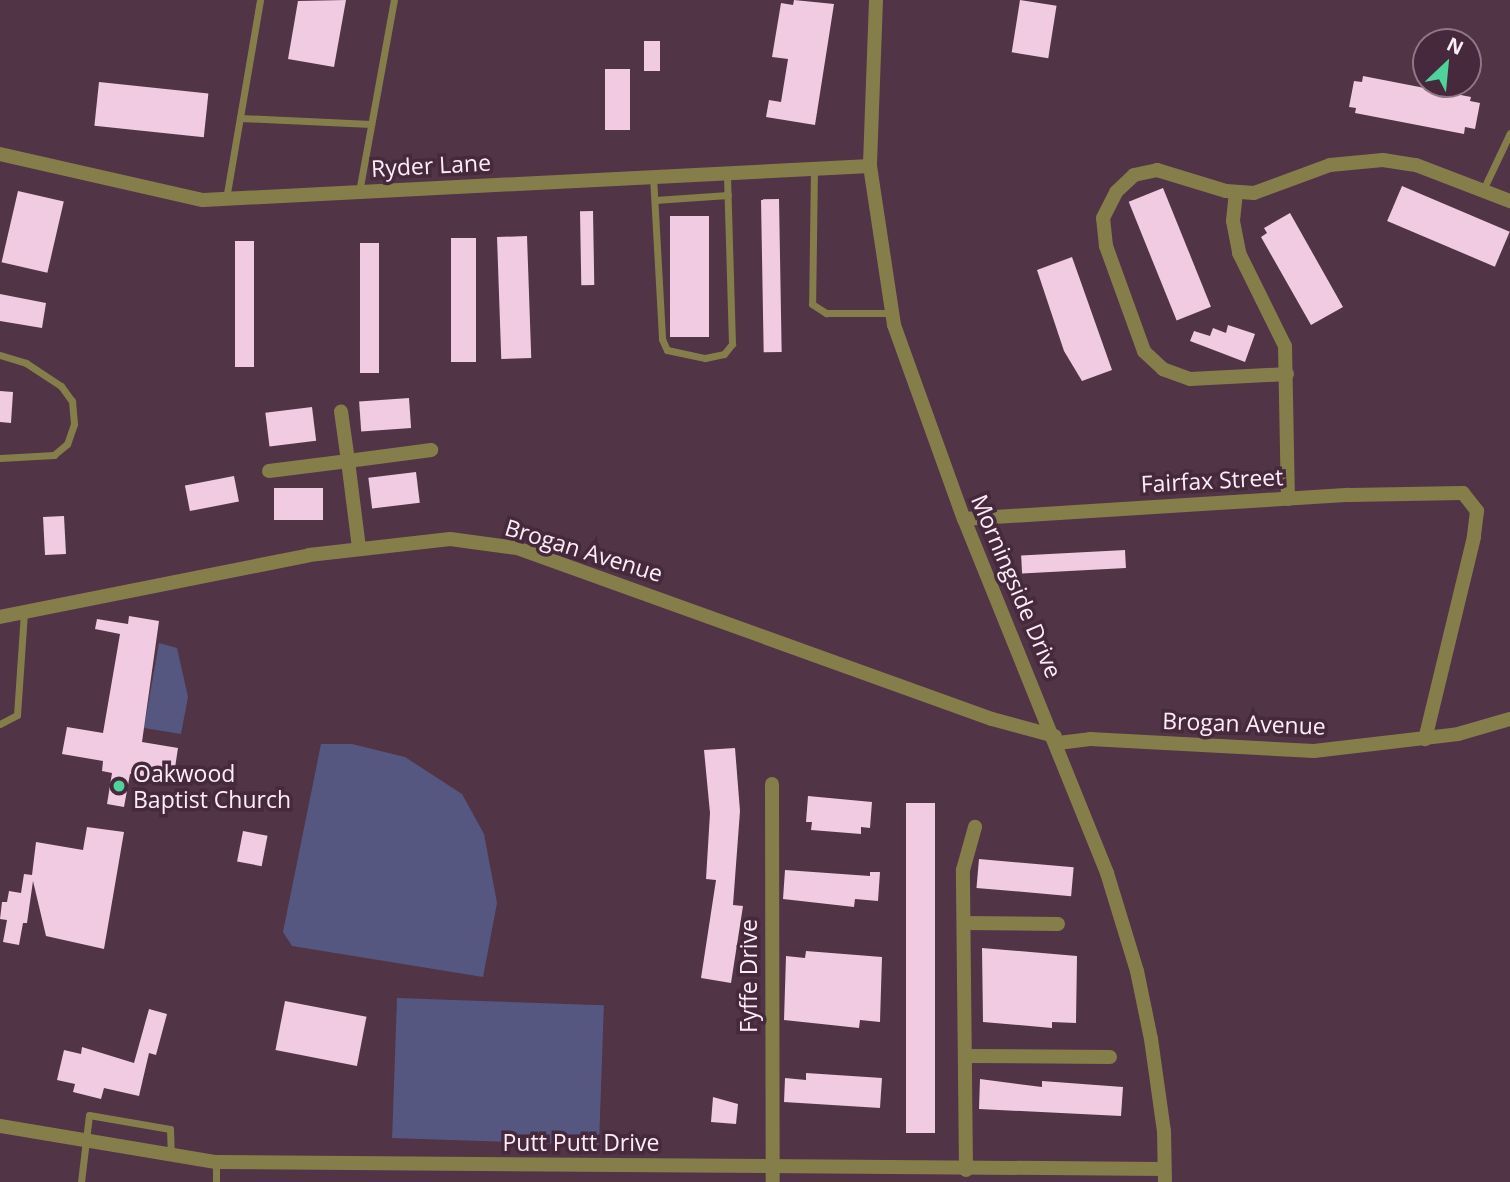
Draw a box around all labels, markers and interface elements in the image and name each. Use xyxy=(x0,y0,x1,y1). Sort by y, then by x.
north arrow xyxy=(1412,28,1482,98)
text: N xyxy=(1443,31,1468,61)
street label: Ryder Lane xyxy=(370,148,492,182)
street label: Fairfax Street xyxy=(1140,462,1284,498)
street label: Morningside Drive xyxy=(966,490,1068,682)
street label: Brogan Avenue xyxy=(502,513,666,587)
street label: Brogan Avenue xyxy=(1162,706,1326,740)
place label: Oakwood Baptist Church xyxy=(133,759,291,813)
marker: Oakwood Baptist Church xyxy=(111,778,127,794)
street label: Fyffe Drive xyxy=(734,919,762,1033)
street label: Putt Putt Drive xyxy=(503,1128,659,1156)

